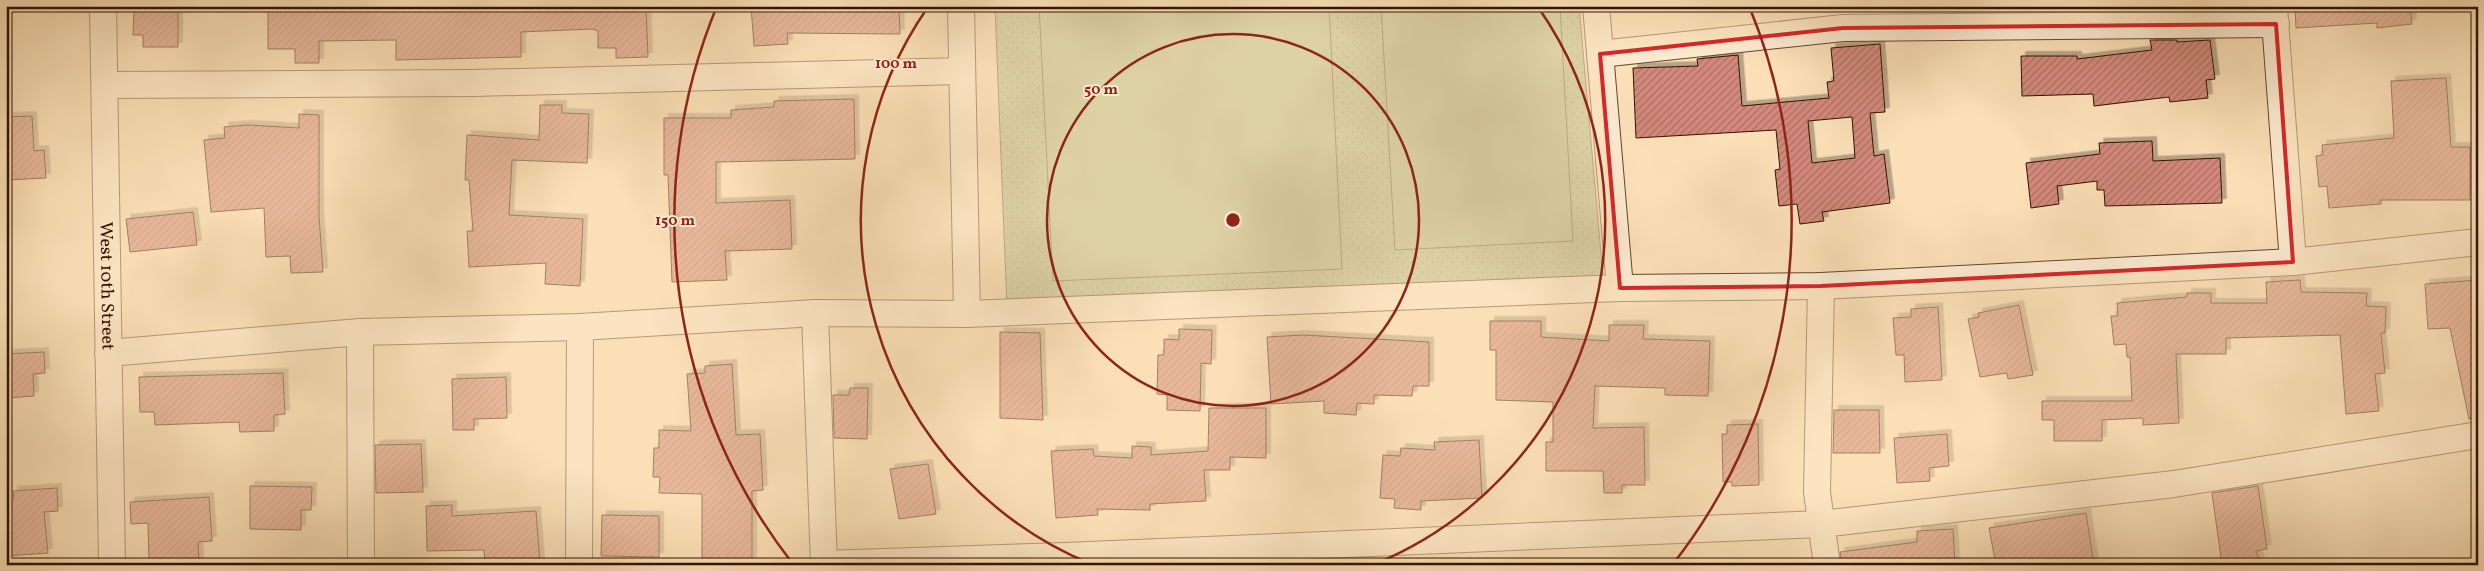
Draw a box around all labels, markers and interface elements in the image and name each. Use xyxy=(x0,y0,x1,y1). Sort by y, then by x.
text: 100 m xyxy=(875,54,918,75)
text: 50 m xyxy=(1084,80,1118,101)
text: 150 m xyxy=(655,211,695,232)
centre of rings xyxy=(1224,211,1242,229)
street label: West 10th Street xyxy=(92,222,120,350)

